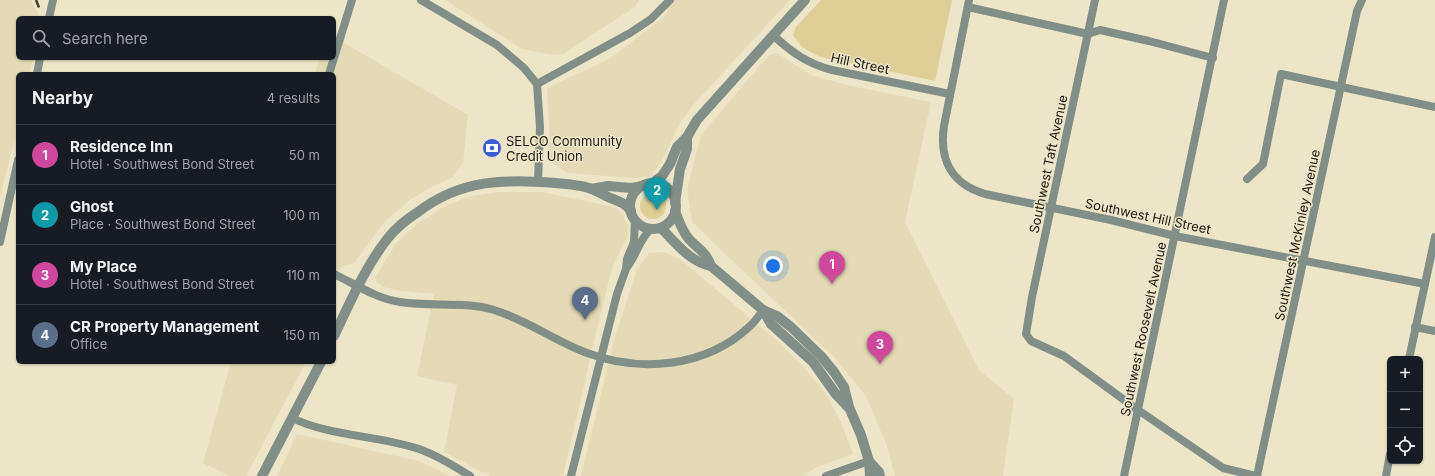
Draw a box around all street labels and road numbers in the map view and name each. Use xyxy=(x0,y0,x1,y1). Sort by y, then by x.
street label: Hill Street xyxy=(829,49,891,77)
street label: Southwest Taft Avenue xyxy=(1025,93,1071,235)
street label: Southwest McKinley Avenue xyxy=(1271,148,1323,322)
street label: Southwest Hill Street xyxy=(1084,195,1212,237)
street label: Southwest Roosevelt Avenue xyxy=(1117,240,1169,418)

